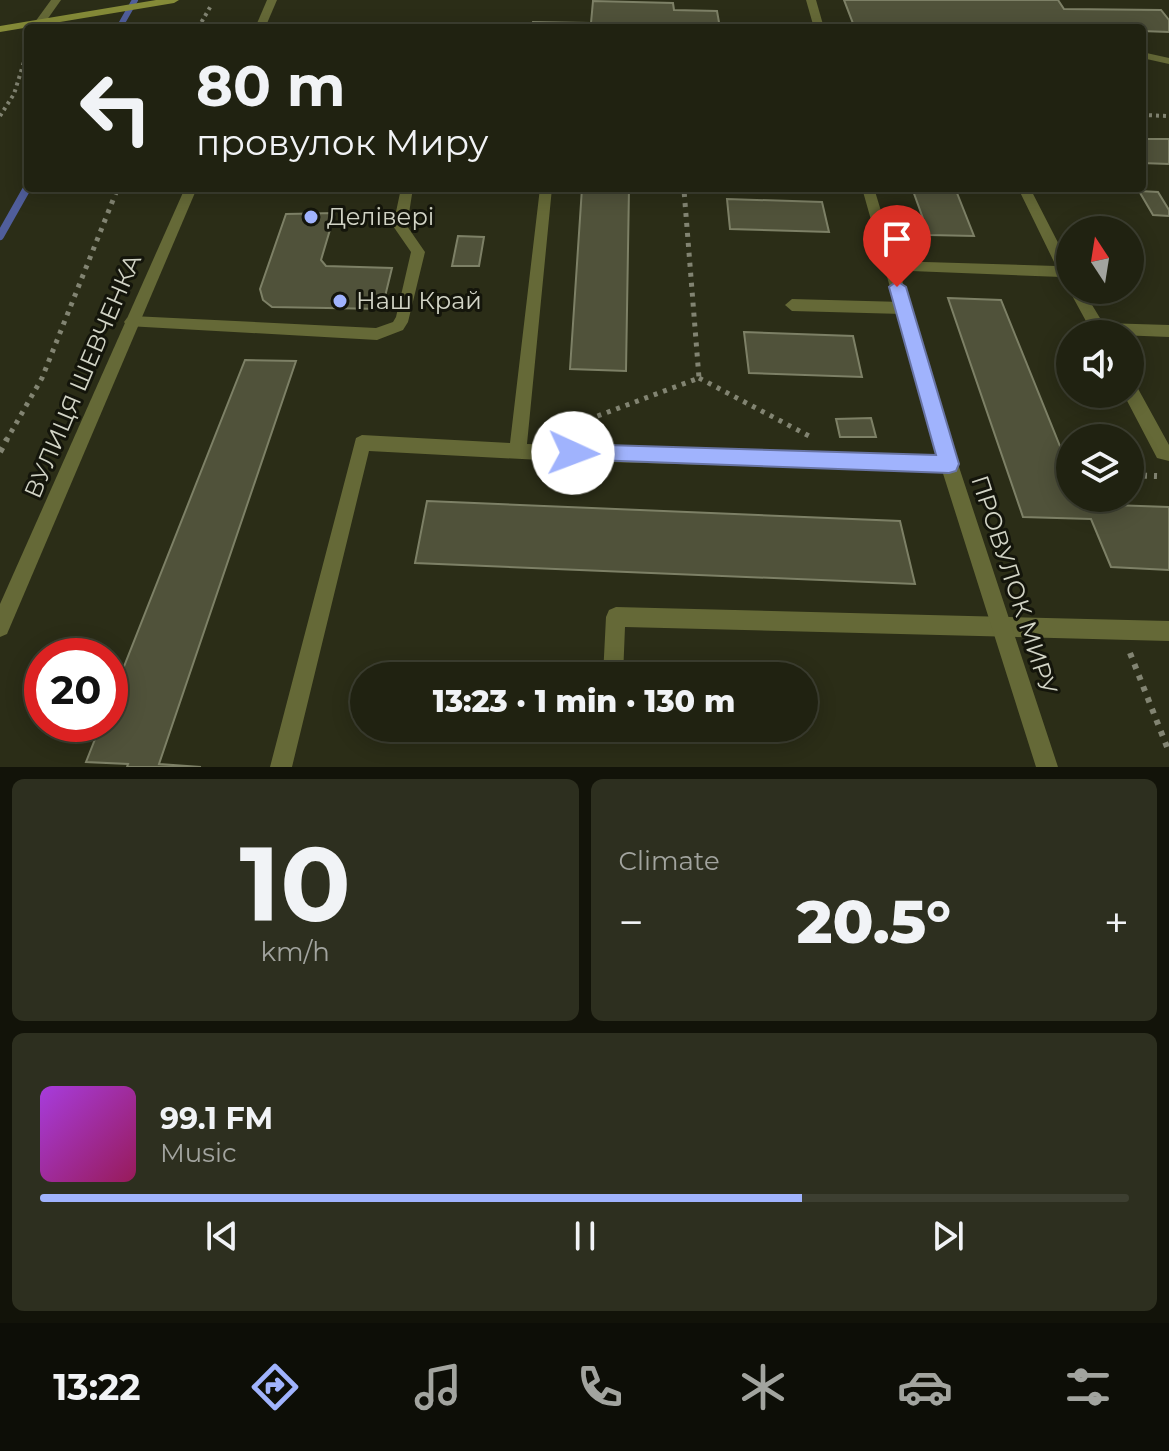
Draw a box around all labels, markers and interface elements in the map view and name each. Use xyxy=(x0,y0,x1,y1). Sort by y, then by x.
text: 80 m xyxy=(196,52,346,120)
icon: left xyxy=(64,56,168,160)
text: провулок Миру xyxy=(196,120,489,164)
place label: Делівері xyxy=(327,202,434,231)
pin xyxy=(863,205,931,287)
marker: Делівері xyxy=(302,208,320,226)
north arrow xyxy=(1056,216,1144,304)
map controls xyxy=(1056,216,1144,512)
icon: arrive xyxy=(875,217,919,261)
street label: ВУЛИЦЯ ШЕВЧЕНКА xyxy=(18,249,147,502)
place label: Наш Край xyxy=(356,286,482,315)
marker: Наш Край xyxy=(331,292,349,310)
button: sound xyxy=(1056,320,1144,408)
position arrow xyxy=(531,411,615,495)
button: layers xyxy=(1056,424,1144,512)
street label: ПРОВУЛОК МИРУ xyxy=(965,472,1064,699)
speed limit sign: 20 xyxy=(24,638,128,742)
text: 13:23 · 1 min · 130 m xyxy=(433,683,735,720)
text: 10 xyxy=(240,820,351,947)
text: Climate xyxy=(619,845,720,877)
text: 20.5° xyxy=(797,885,951,958)
text: − xyxy=(619,895,644,949)
text: + xyxy=(1104,895,1129,949)
text: km/h xyxy=(261,936,330,968)
text: 99.1 FM xyxy=(160,1100,273,1137)
text: Music xyxy=(160,1137,237,1169)
icon: previous xyxy=(200,1214,244,1258)
icon: pause xyxy=(563,1214,607,1258)
icon: next xyxy=(926,1214,970,1258)
icon: directions xyxy=(247,1359,303,1415)
icon: music xyxy=(410,1359,466,1415)
icon: phone xyxy=(572,1359,628,1415)
icon: climate xyxy=(735,1359,791,1415)
icon: car xyxy=(897,1359,953,1415)
icon: filters xyxy=(1060,1359,1116,1415)
text: 13:22 xyxy=(53,1365,141,1409)

